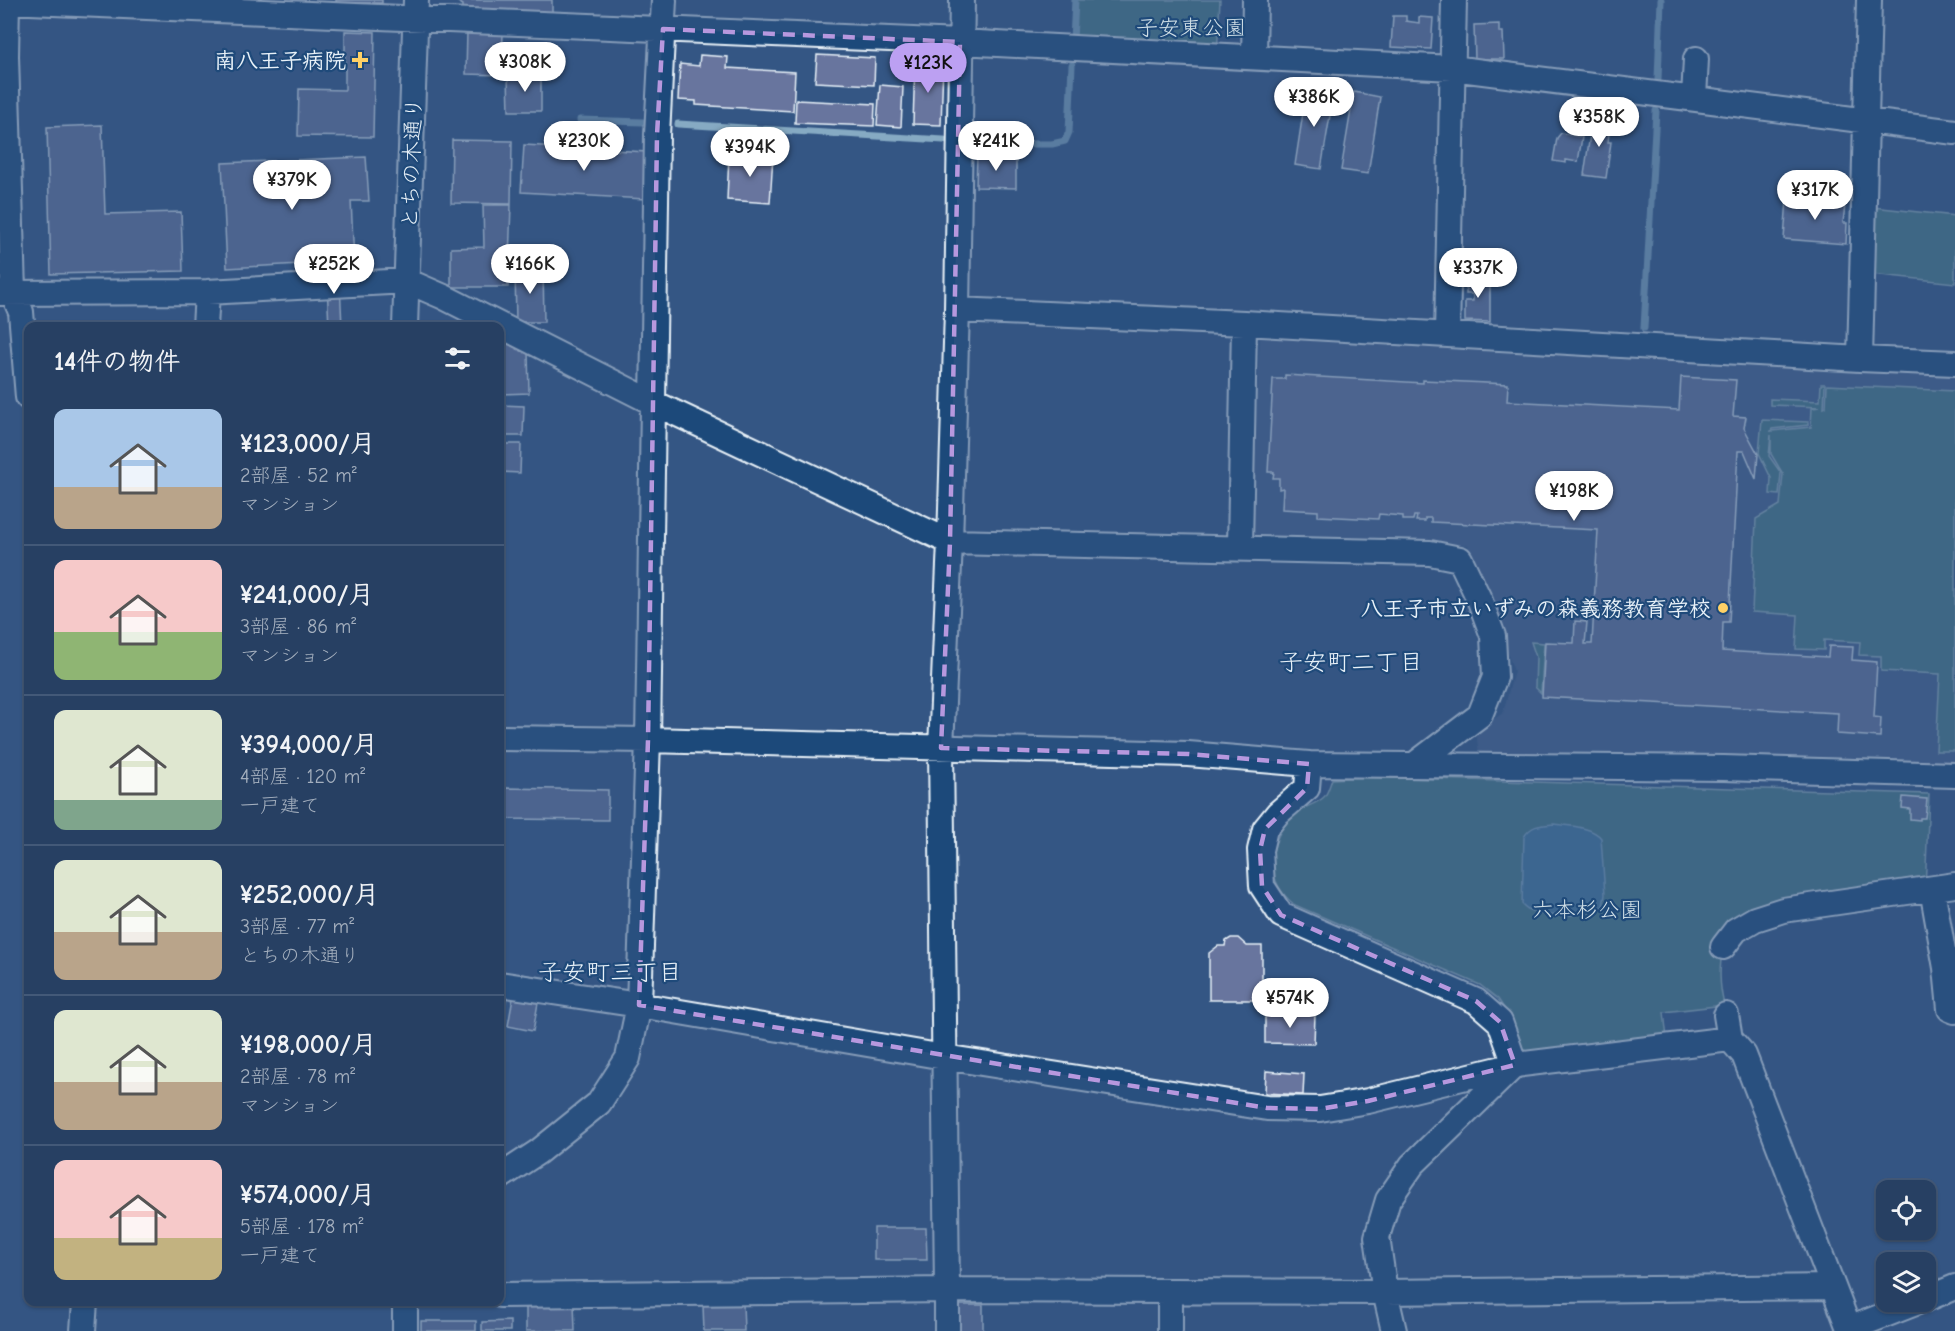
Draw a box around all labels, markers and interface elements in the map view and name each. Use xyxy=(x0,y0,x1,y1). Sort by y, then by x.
park label: 子安東公園 xyxy=(1136,15,1246,41)
pin: ¥308K xyxy=(483,42,567,93)
pin: ¥123K xyxy=(886,43,970,94)
place label: 南八王子病院 xyxy=(214,48,346,74)
text: ¥308K xyxy=(499,50,551,73)
marker: 南八王子病院 xyxy=(351,51,369,69)
text: ¥123K xyxy=(904,51,952,74)
pin: ¥386K xyxy=(1272,77,1356,128)
text: ¥386K xyxy=(1288,85,1340,108)
street label: とちの木通り xyxy=(397,97,427,229)
pin: ¥358K xyxy=(1557,97,1641,148)
text: ¥358K xyxy=(1573,105,1625,128)
pin: ¥230K xyxy=(542,121,626,172)
pin: ¥241K xyxy=(954,121,1038,172)
pin: ¥394K xyxy=(708,127,792,178)
text: ¥230K xyxy=(558,129,610,152)
text: ¥241K xyxy=(972,129,1020,152)
text: ¥394K xyxy=(725,135,775,158)
pin: ¥379K xyxy=(250,160,334,211)
text: ¥379K xyxy=(267,168,317,191)
pin: ¥317K xyxy=(1773,170,1857,221)
text: ¥317K xyxy=(1791,178,1839,201)
pin: ¥252K xyxy=(292,244,376,295)
pin: ¥166K xyxy=(488,244,572,295)
pin: ¥337K xyxy=(1436,248,1520,299)
text: ¥252K xyxy=(308,252,360,275)
text: ¥166K xyxy=(505,252,555,275)
text: ¥337K xyxy=(1453,256,1503,279)
icon: filters xyxy=(441,342,474,375)
text: 14件の物件 xyxy=(54,347,180,377)
text: ¥123,000/月 xyxy=(240,429,376,459)
icon: home xyxy=(102,433,174,505)
text: 2部屋 · 52 m² xyxy=(240,464,357,487)
pin: ¥198K xyxy=(1532,471,1616,522)
text: ¥198K xyxy=(1549,479,1599,502)
text: マンション xyxy=(240,493,339,516)
text: ¥241,000/月 xyxy=(240,580,374,610)
icon: home xyxy=(102,584,174,656)
place label: 八王子市立いずみの森義務教育学校 xyxy=(1361,596,1711,622)
marker: 八王子市立いずみの森義務教育学校 xyxy=(1716,601,1730,615)
text: 3部屋 · 86 m² xyxy=(240,615,356,638)
text: マンション xyxy=(240,644,339,667)
district label: 子安町二丁目 xyxy=(1279,648,1423,676)
text: ¥394,000/月 xyxy=(240,730,378,760)
icon: home xyxy=(102,734,174,806)
text: 4部屋 · 120 m² xyxy=(240,765,365,788)
text: 一戸建て xyxy=(240,794,320,817)
text: ¥252,000/月 xyxy=(240,880,379,910)
icon: home xyxy=(102,884,174,956)
park label: 六本杉公園 xyxy=(1532,897,1642,923)
text: 3部屋 · 77 m² xyxy=(240,915,354,938)
text: とちの木通り xyxy=(240,944,360,967)
district label: 子安町三丁目 xyxy=(538,958,682,986)
pin: ¥574K xyxy=(1248,978,1332,1029)
text: ¥574K xyxy=(1266,986,1314,1009)
text: ¥198,000/月 xyxy=(240,1030,377,1060)
icon: home xyxy=(102,1034,174,1106)
text: 2部屋 · 78 m² xyxy=(240,1065,355,1088)
text: マンション xyxy=(240,1094,339,1117)
text: ¥574,000/月 xyxy=(240,1180,375,1210)
map controls xyxy=(1876,1180,1936,1312)
button: locate xyxy=(1876,1180,1936,1240)
icon: home xyxy=(102,1184,174,1256)
text: 5部屋 · 178 m² xyxy=(240,1215,364,1238)
text: 一戸建て xyxy=(240,1244,320,1267)
button: layers xyxy=(1876,1252,1936,1312)

